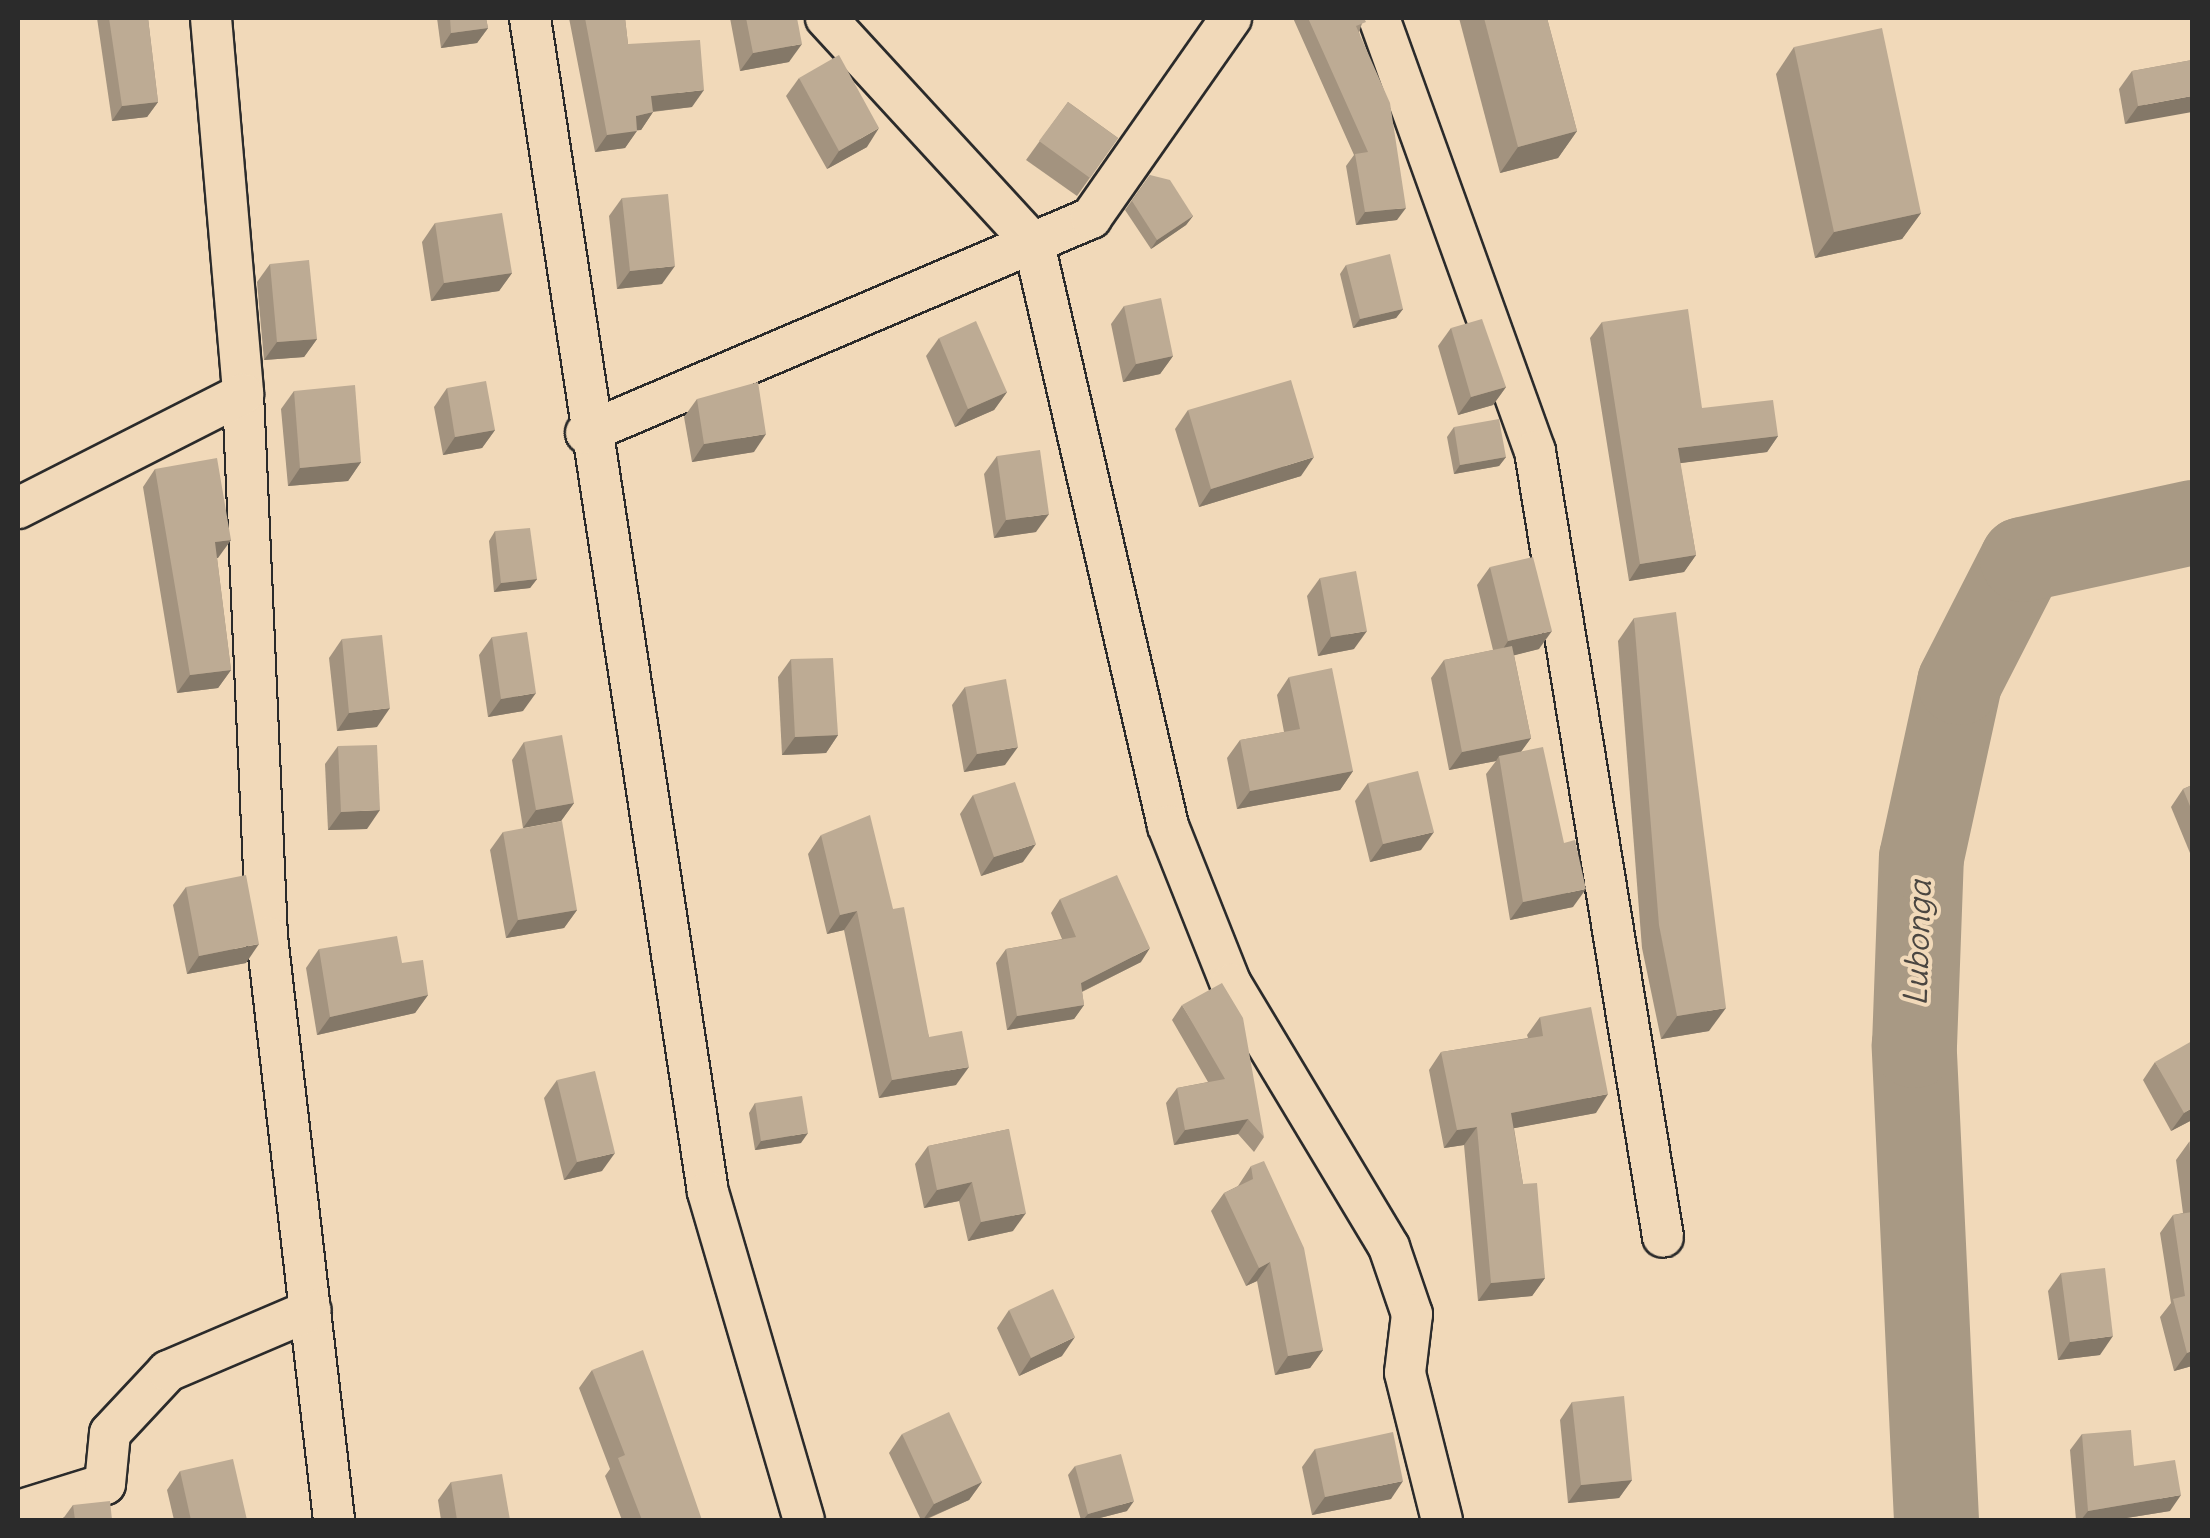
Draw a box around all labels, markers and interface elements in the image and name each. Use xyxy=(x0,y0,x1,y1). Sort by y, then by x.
water label: Lubonga xyxy=(1897,879,1939,1007)

